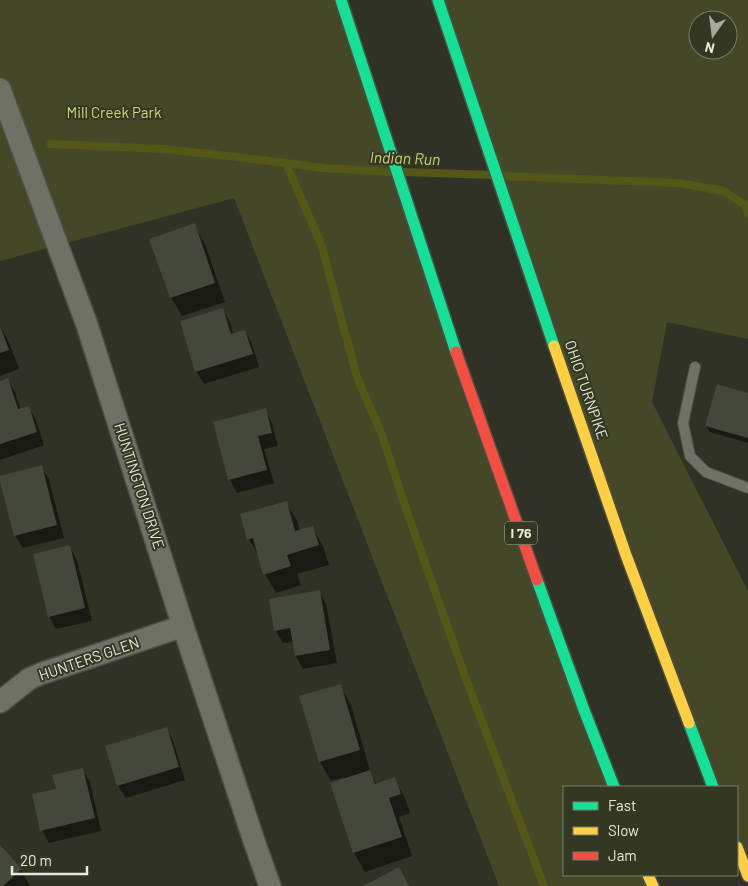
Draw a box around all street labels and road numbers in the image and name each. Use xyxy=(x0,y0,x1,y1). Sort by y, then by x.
street label: OHIO TURNPIKE xyxy=(562,338,612,442)
street label: HUNTINGTON DRIVE xyxy=(111,420,169,551)
road number: I 76 xyxy=(505,522,537,544)
street label: HUNTERS GLEN xyxy=(36,632,141,684)

